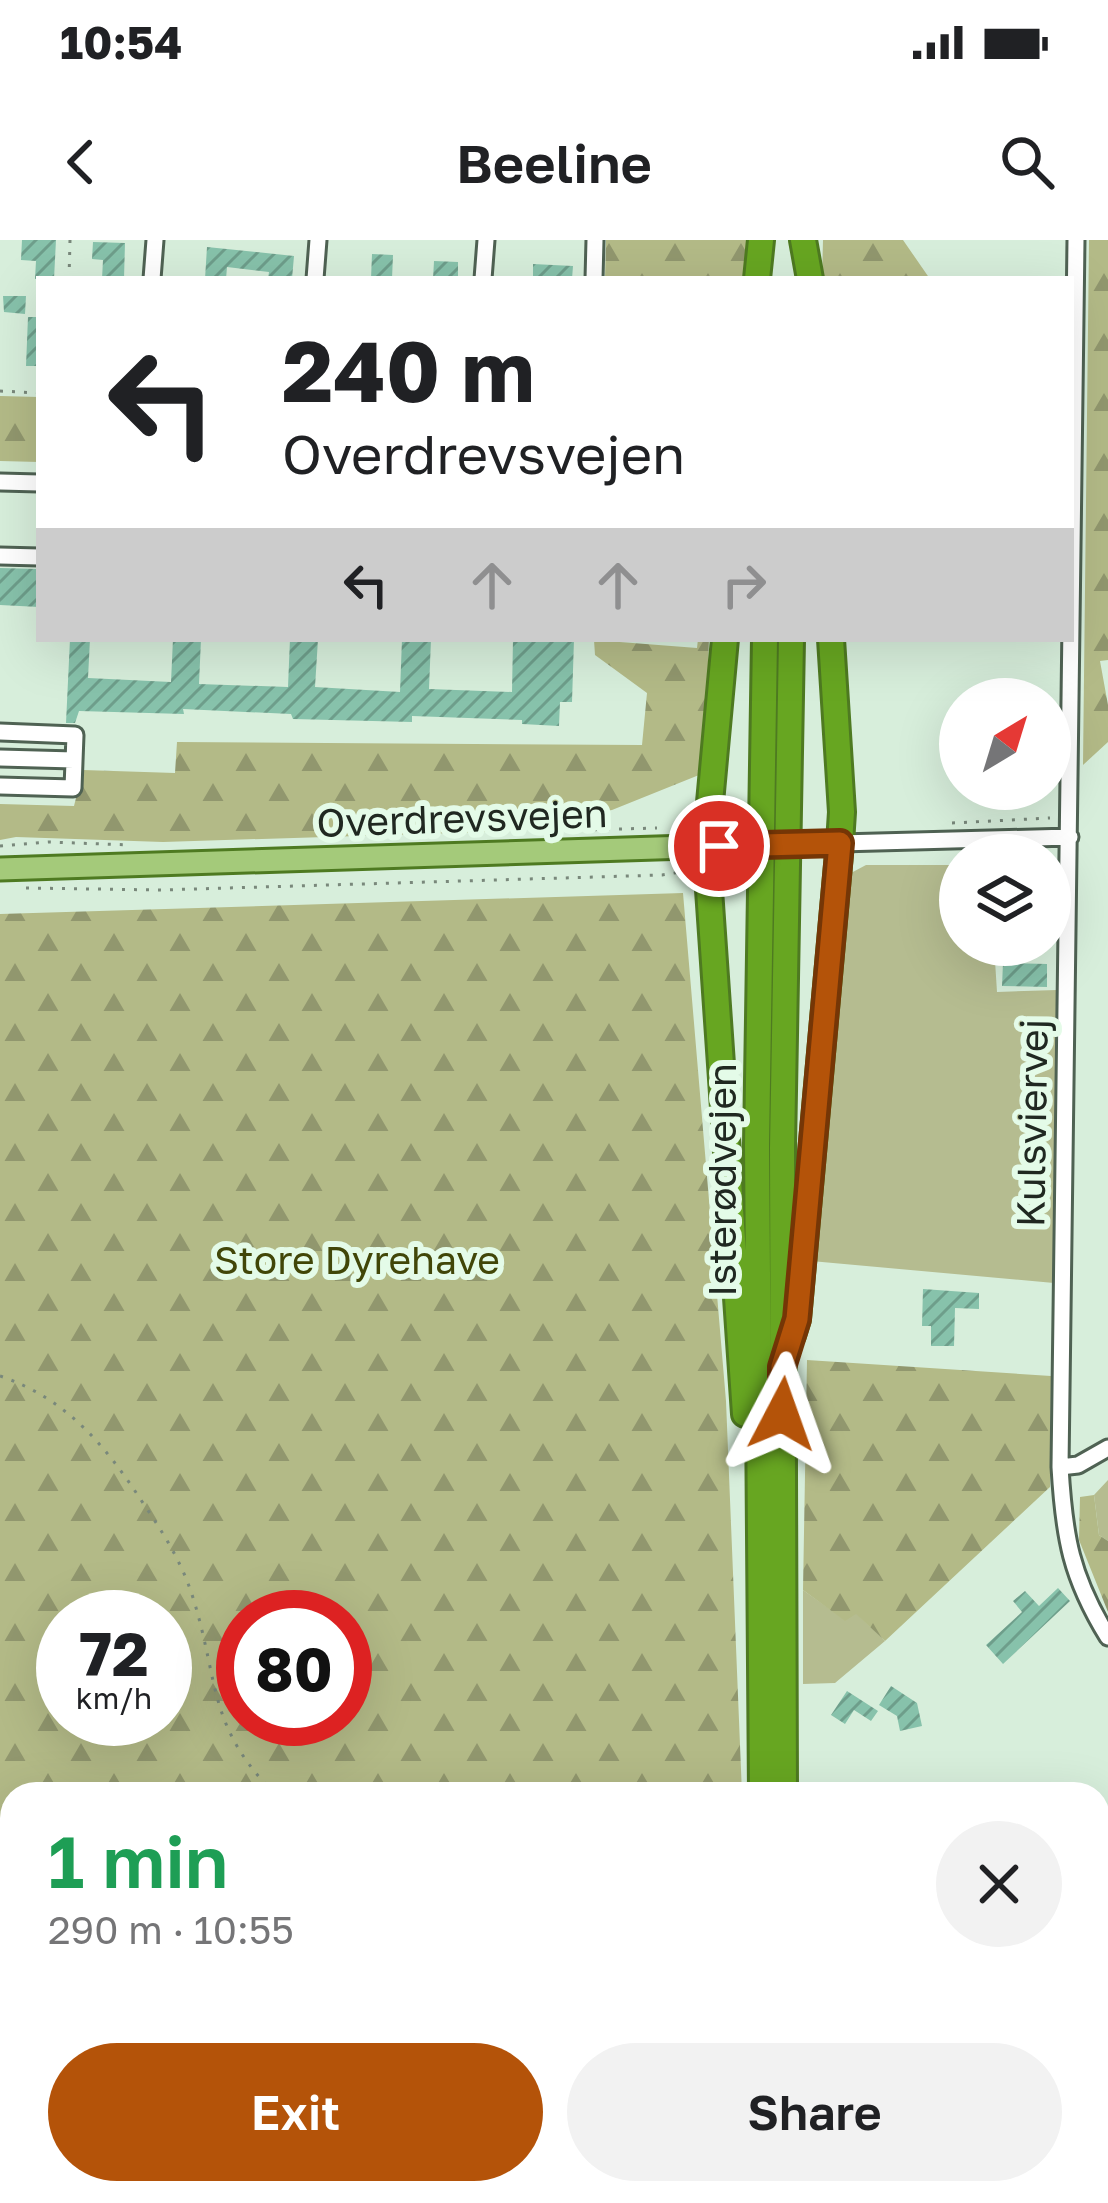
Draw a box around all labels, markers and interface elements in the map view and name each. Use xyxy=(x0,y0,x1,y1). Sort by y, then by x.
text: 10:54 xyxy=(60,15,182,69)
icon: back xyxy=(48,129,114,195)
icon: search xyxy=(994,129,1060,195)
text: Beeline xyxy=(456,130,652,195)
text: 240 m xyxy=(282,320,535,420)
icon: left xyxy=(84,324,240,480)
text: Overdrevsvejen xyxy=(282,421,685,486)
icon: left xyxy=(333,552,399,618)
icon: ahead xyxy=(459,552,525,618)
icon: ahead xyxy=(585,552,651,618)
icon: right xyxy=(711,552,777,618)
north arrow xyxy=(939,678,1071,810)
map controls xyxy=(939,678,1071,966)
street label: Overdrevsvejen xyxy=(316,789,608,846)
pin xyxy=(668,795,770,897)
icon: arrive xyxy=(686,813,752,879)
button: layers xyxy=(939,834,1071,966)
street label: Kulsviervej xyxy=(1006,1018,1057,1228)
street label: Isterødvejen xyxy=(698,1063,745,1297)
park label: Store Dyrehave xyxy=(214,1236,500,1283)
position arrow xyxy=(719,1351,845,1477)
speed limit sign: 80 xyxy=(216,1590,372,1746)
text: 72 xyxy=(79,1617,149,1689)
text: km/h xyxy=(76,1680,152,1716)
text: 1 min xyxy=(48,1817,228,1904)
button: close xyxy=(936,1821,1062,1947)
text: 290 m · 10:55 xyxy=(48,1906,294,1953)
button: Exit xyxy=(48,2043,543,2181)
button: Share xyxy=(567,2043,1062,2181)

